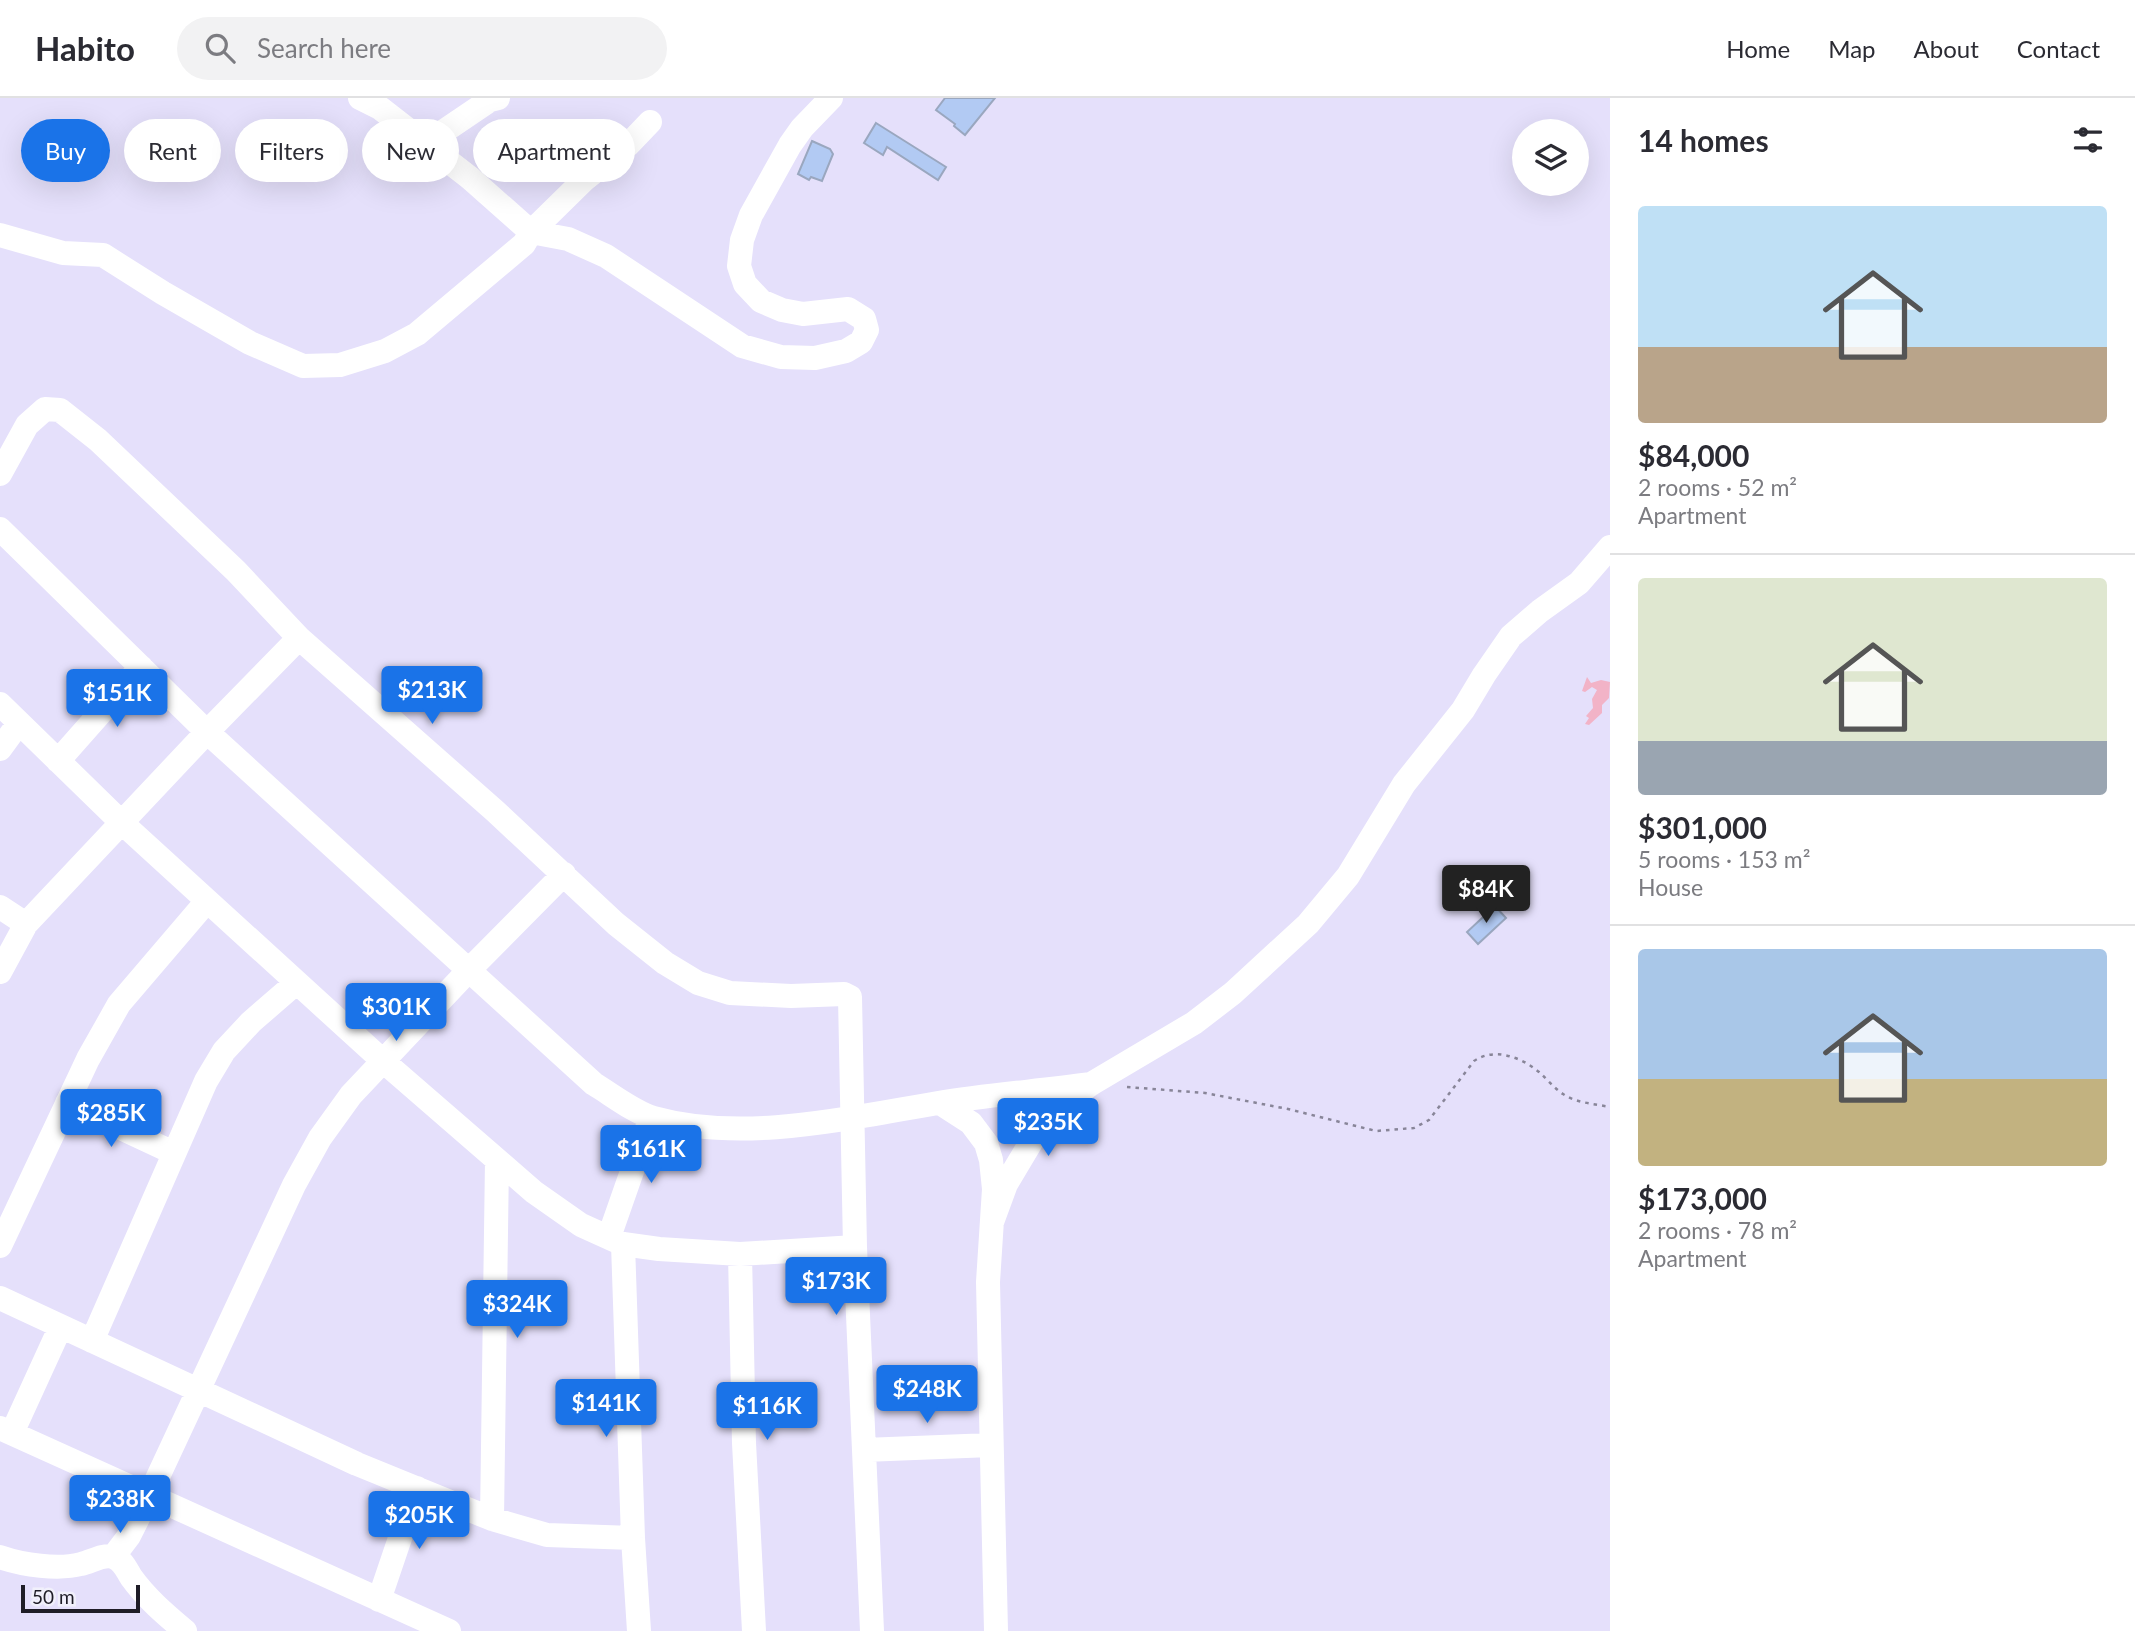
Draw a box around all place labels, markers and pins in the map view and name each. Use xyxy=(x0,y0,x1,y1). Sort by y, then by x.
pin: $213K xyxy=(383,666,481,726)
pin: $151K xyxy=(68,670,166,729)
pin: $84K xyxy=(1445,866,1527,925)
pin: $301K xyxy=(347,984,445,1043)
pin: $285K xyxy=(62,1090,160,1149)
pin: $235K xyxy=(999,1098,1097,1158)
pin: $161K xyxy=(602,1126,700,1185)
pin: $173K xyxy=(787,1258,885,1317)
pin: $324K xyxy=(468,1280,566,1340)
pin: $248K xyxy=(878,1366,976,1425)
pin: $141K xyxy=(557,1380,655,1439)
pin: $116K xyxy=(718,1382,816,1442)
pin: $238K xyxy=(71,1476,169,1535)
pin: $205K xyxy=(370,1492,468,1551)

